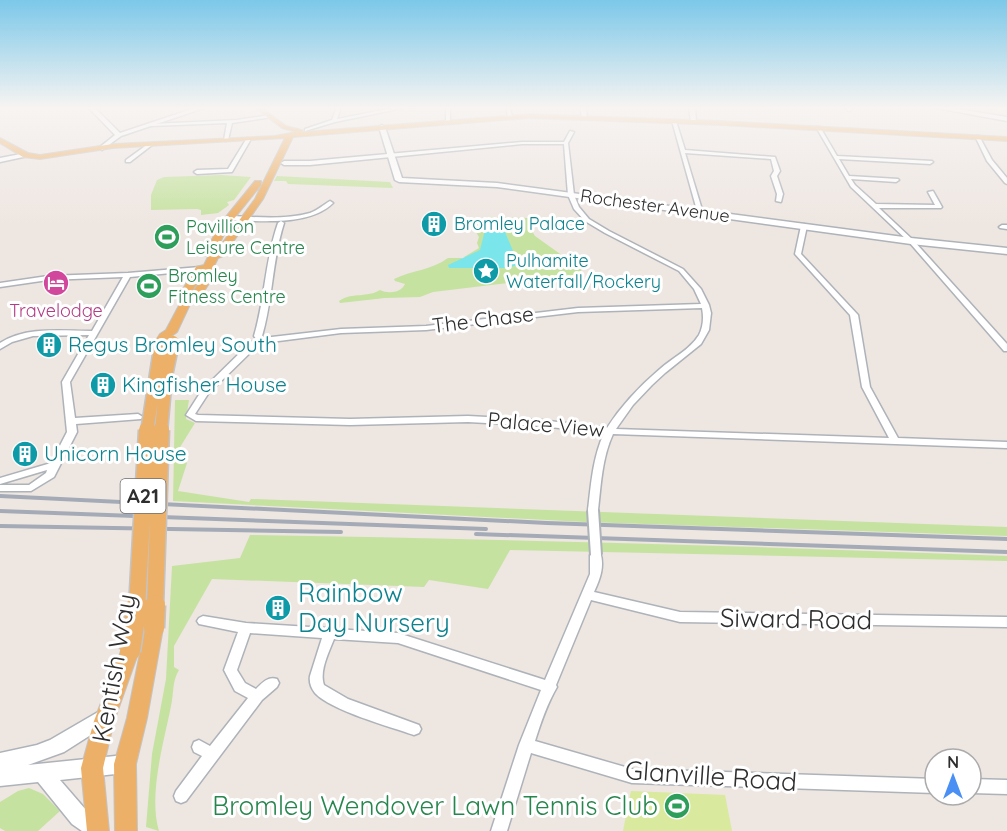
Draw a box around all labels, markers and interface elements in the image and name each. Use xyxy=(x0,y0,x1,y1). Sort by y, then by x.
street label: Rochester Avenue xyxy=(579,184,731,227)
building icon: Bromley Palace xyxy=(419,209,449,239)
place label: Bromley Palace xyxy=(454,212,585,235)
place label: Pavillion Leisure Centre xyxy=(186,215,305,259)
sports icon: Pavillion Leisure Centre xyxy=(152,222,182,252)
place label: Pulhamite Waterfall/Rockery xyxy=(506,249,661,293)
place icon: Pulhamite Waterfall/Rockery xyxy=(471,256,501,286)
place label: Bromley Fitness Centre xyxy=(168,264,286,308)
hotel icon: Travelodge xyxy=(41,268,71,298)
sports icon: Bromley Fitness Centre xyxy=(134,271,164,301)
place label: Travelodge xyxy=(9,299,103,322)
street label: The Chase xyxy=(431,300,535,338)
building icon: Regus Bromley South xyxy=(34,330,64,360)
place label: Regus Bromley South xyxy=(68,331,277,357)
building icon: Kingfisher House xyxy=(88,370,118,400)
place label: Kingfisher House xyxy=(122,371,287,397)
street label: Palace View xyxy=(487,406,606,442)
building icon: Unicorn House xyxy=(10,439,40,469)
place label: Unicorn House xyxy=(44,440,187,466)
road number: A21 xyxy=(120,479,166,513)
place label: Rainbow Day Nursery xyxy=(298,576,450,639)
street label: Kentish Way xyxy=(84,591,143,745)
building icon: Rainbow Day Nursery xyxy=(263,593,293,623)
street label: Siward Road xyxy=(720,601,872,636)
north arrow xyxy=(923,747,983,807)
text: N xyxy=(947,752,959,772)
street label: Glanville Road xyxy=(624,753,798,798)
place label: Bromley Wendover Lawn Tennis Club xyxy=(212,789,658,822)
sports icon: Bromley Wendover Lawn Tennis Club xyxy=(662,791,692,821)

